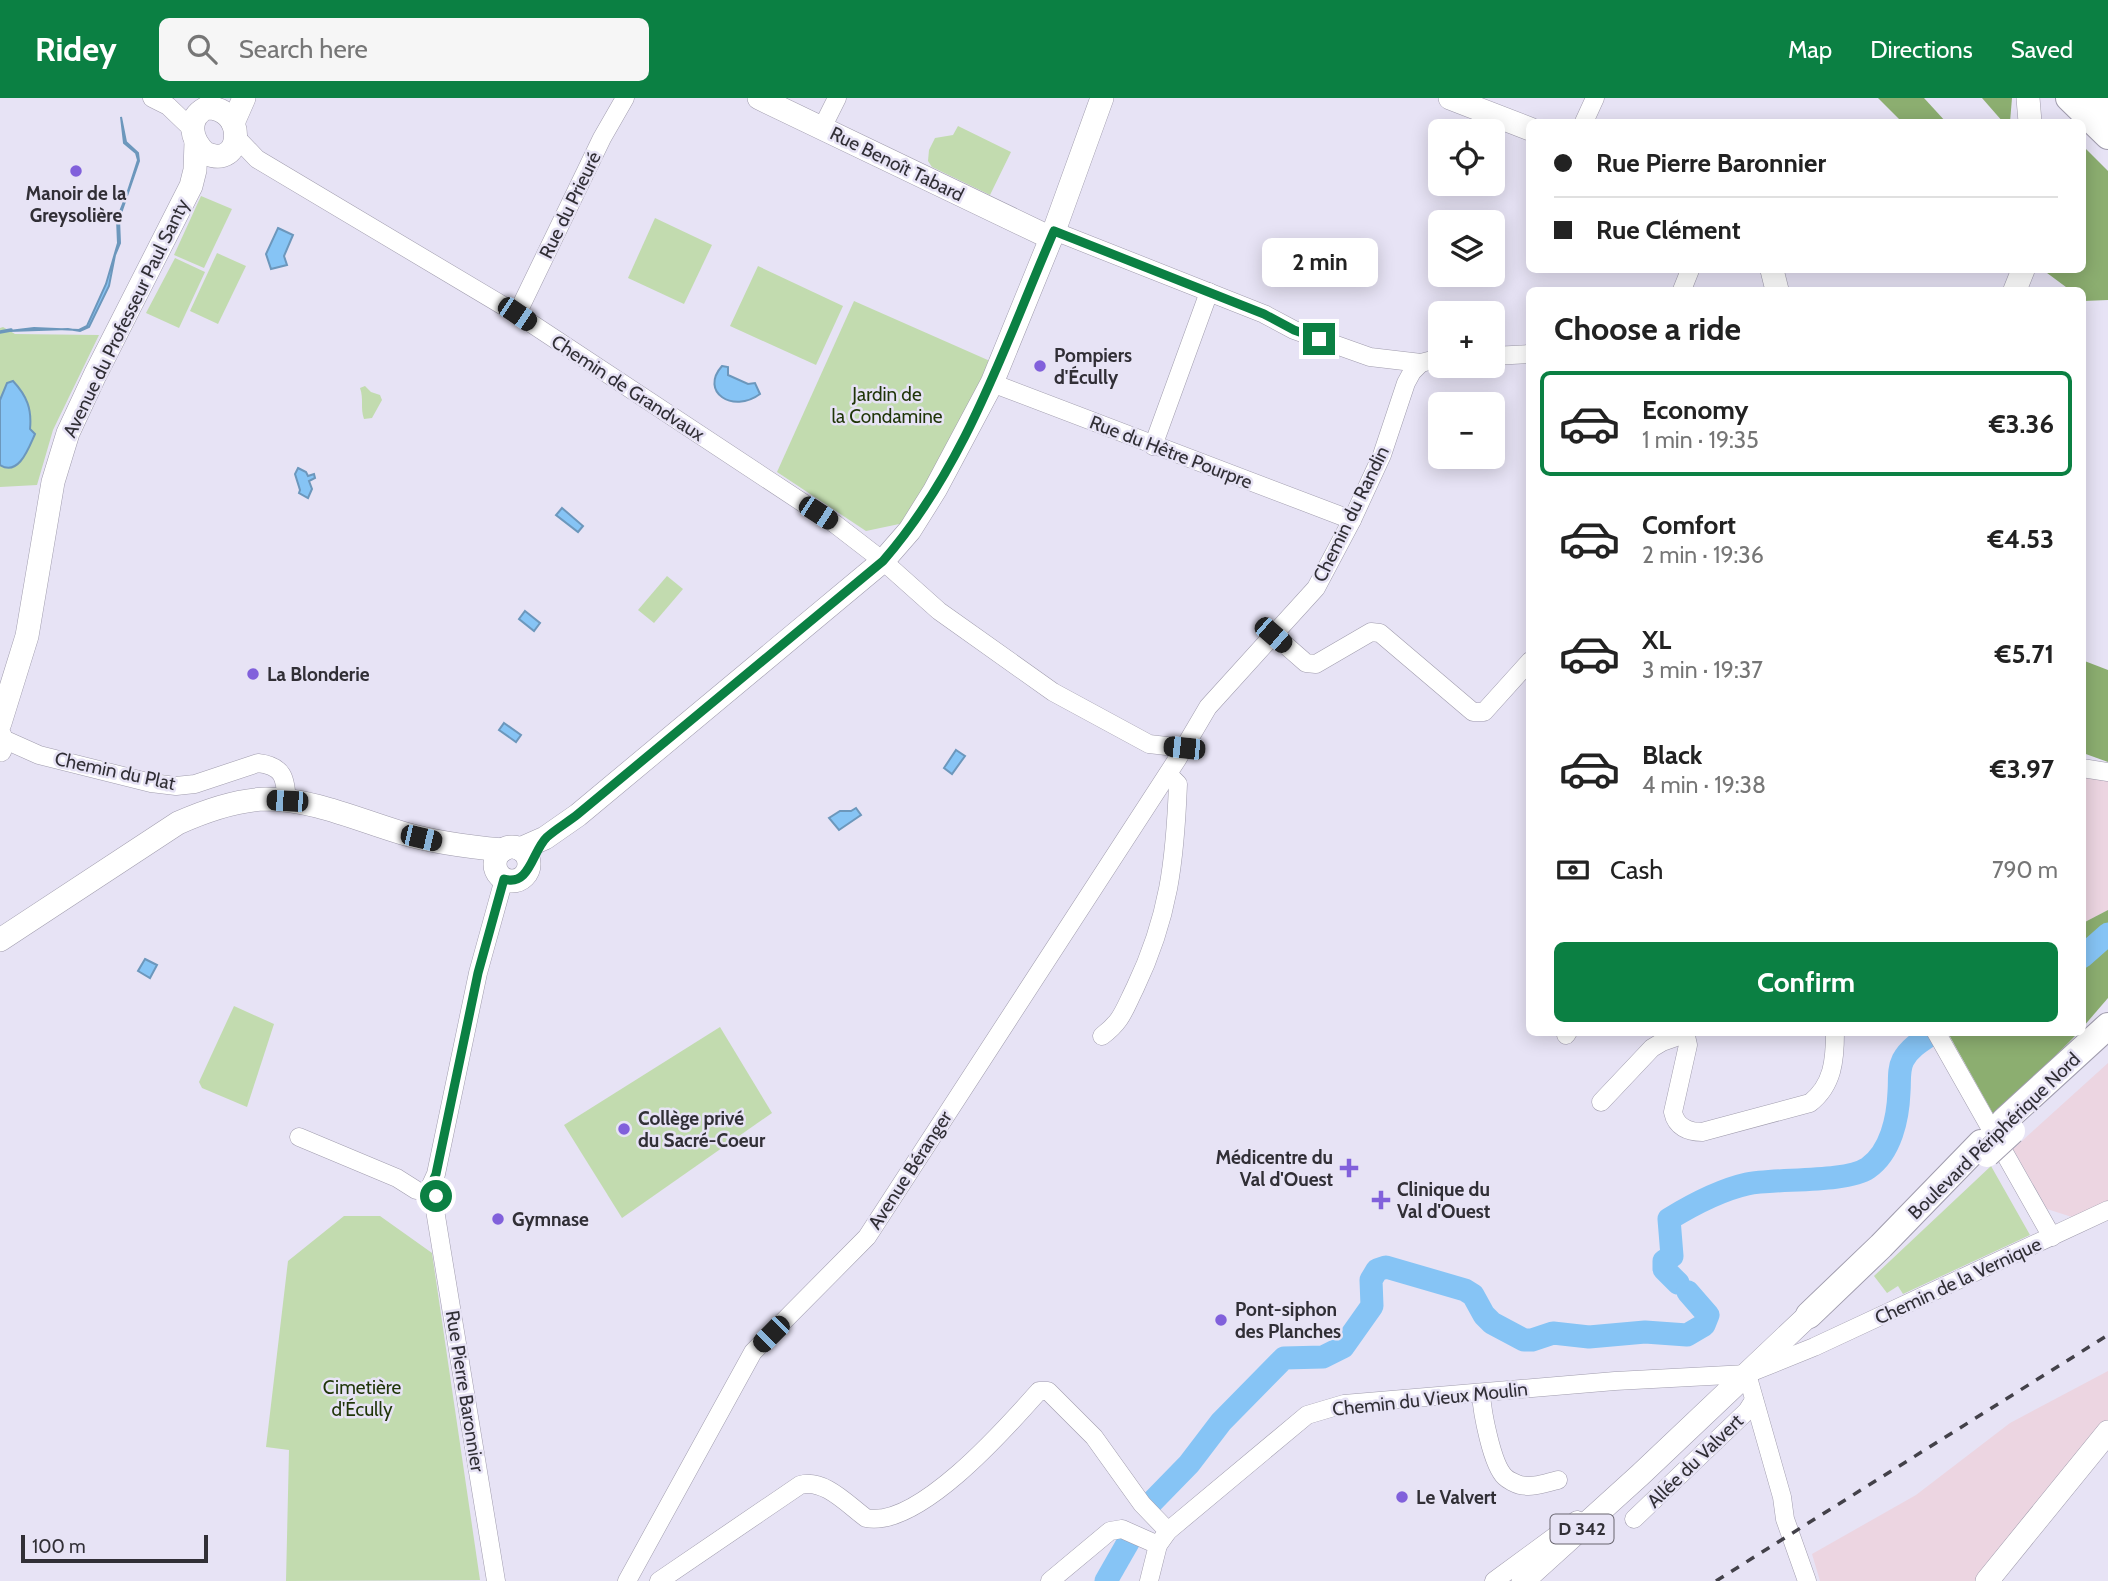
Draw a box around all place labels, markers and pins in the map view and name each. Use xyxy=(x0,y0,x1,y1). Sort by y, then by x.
marker: Manoir de la Greysolière xyxy=(68,163,84,179)
place label: Manoir de la Greysolière xyxy=(26,182,127,227)
place label: Pompiers d'Écully xyxy=(1054,344,1132,389)
marker: Pompiers d'Écully xyxy=(1032,358,1048,374)
place label: La Blonderie xyxy=(267,663,370,686)
marker: La Blonderie xyxy=(245,666,261,682)
place label: Collège privé du Sacré-Coeur xyxy=(638,1107,766,1152)
marker: Collège privé du Sacré-Coeur xyxy=(616,1121,632,1137)
place label: Médicentre du Val d'Ouest xyxy=(1215,1146,1333,1191)
marker: Médicentre du Val d'Ouest xyxy=(1339,1158,1359,1178)
place label: Clinique du Val d'Ouest xyxy=(1397,1178,1491,1223)
marker: Clinique du Val d'Ouest xyxy=(1371,1190,1391,1210)
place label: Gymnase xyxy=(512,1208,589,1231)
marker: Gymnase xyxy=(490,1211,506,1227)
place label: Pont-siphon des Planches xyxy=(1235,1298,1341,1343)
marker: Pont-siphon des Planches xyxy=(1213,1312,1229,1328)
place label: Le Valvert xyxy=(1416,1486,1497,1509)
marker: Le Valvert xyxy=(1394,1489,1410,1505)

